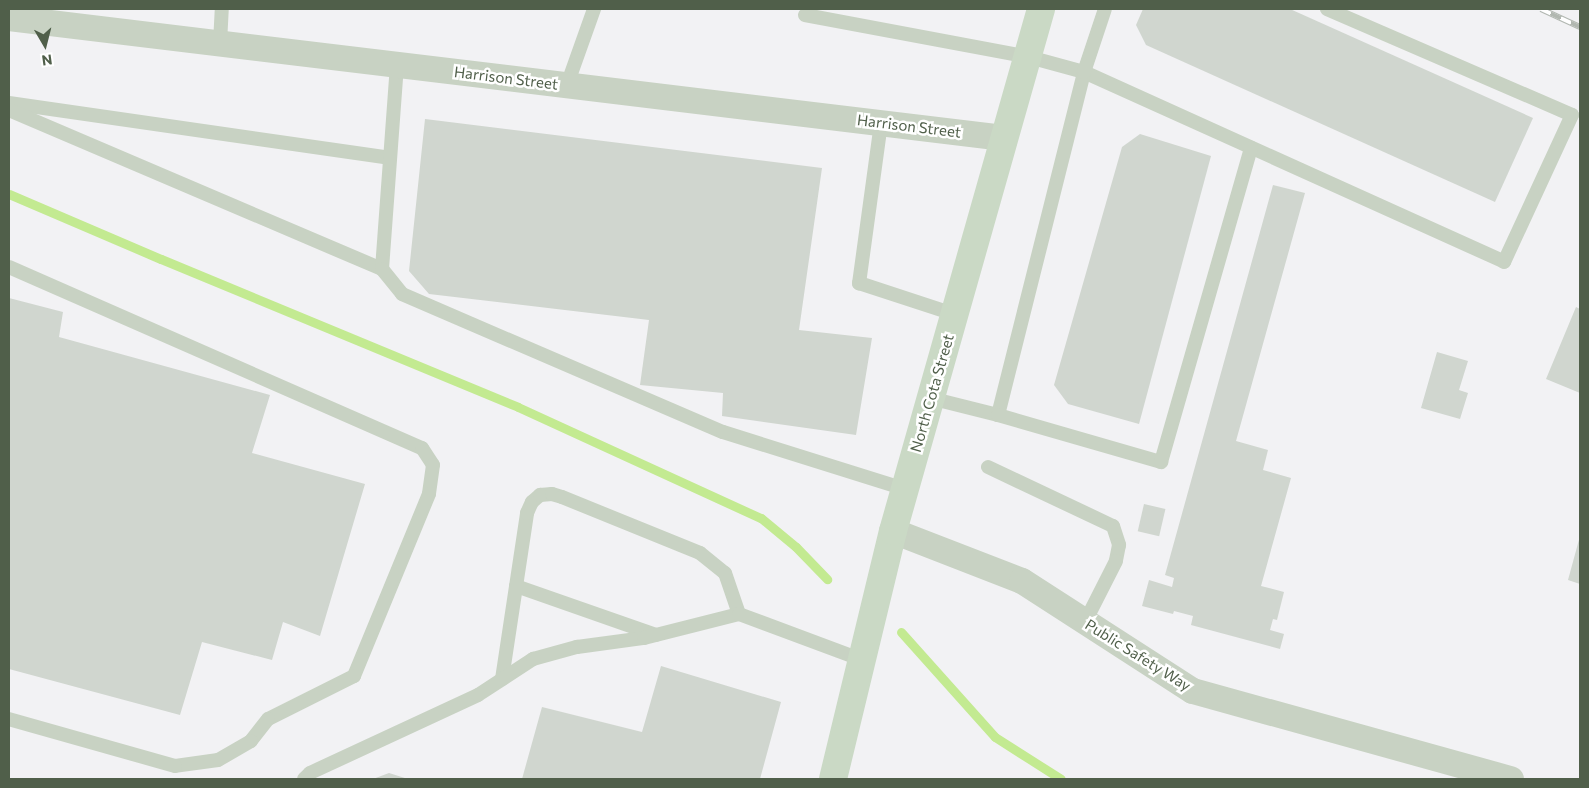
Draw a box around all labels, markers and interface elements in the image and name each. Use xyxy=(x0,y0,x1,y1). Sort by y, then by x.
north arrow xyxy=(20,20,70,70)
text: N xyxy=(41,51,54,69)
street label: Harrison Street xyxy=(453,63,559,93)
street label: Harrison Street xyxy=(856,111,962,141)
street label: North Cota Street xyxy=(906,332,958,454)
street label: Public Safety Way xyxy=(1082,615,1194,695)

